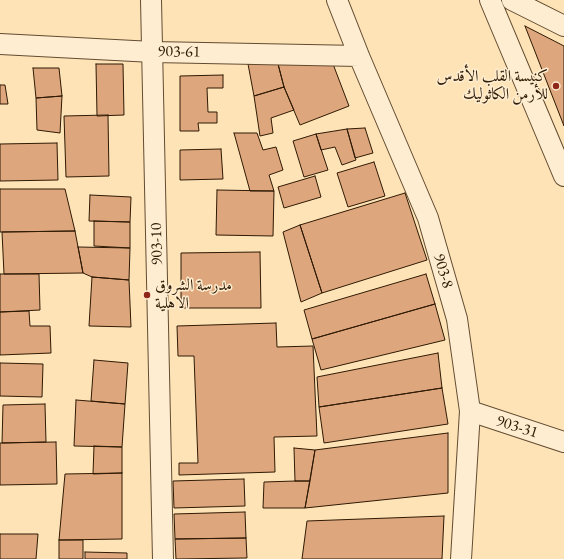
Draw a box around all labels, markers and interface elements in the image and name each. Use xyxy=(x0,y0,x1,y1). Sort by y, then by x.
street label: 903-61 xyxy=(157,42,201,62)
place label: كنيسة القلب الأقدس للأرمن الكاثوليك xyxy=(437,67,548,105)
marker: كنيسة القلب الأقدس للأرمن الكاثوليك xyxy=(551,81,561,91)
street label: 903-10 xyxy=(147,222,167,266)
street label: 903-8 xyxy=(429,251,457,291)
place label: مدرسة الشروق الاهلية xyxy=(155,276,232,314)
marker: مدرسة الشروق الاهلية xyxy=(142,290,152,300)
street label: 903-31 xyxy=(494,411,540,443)

